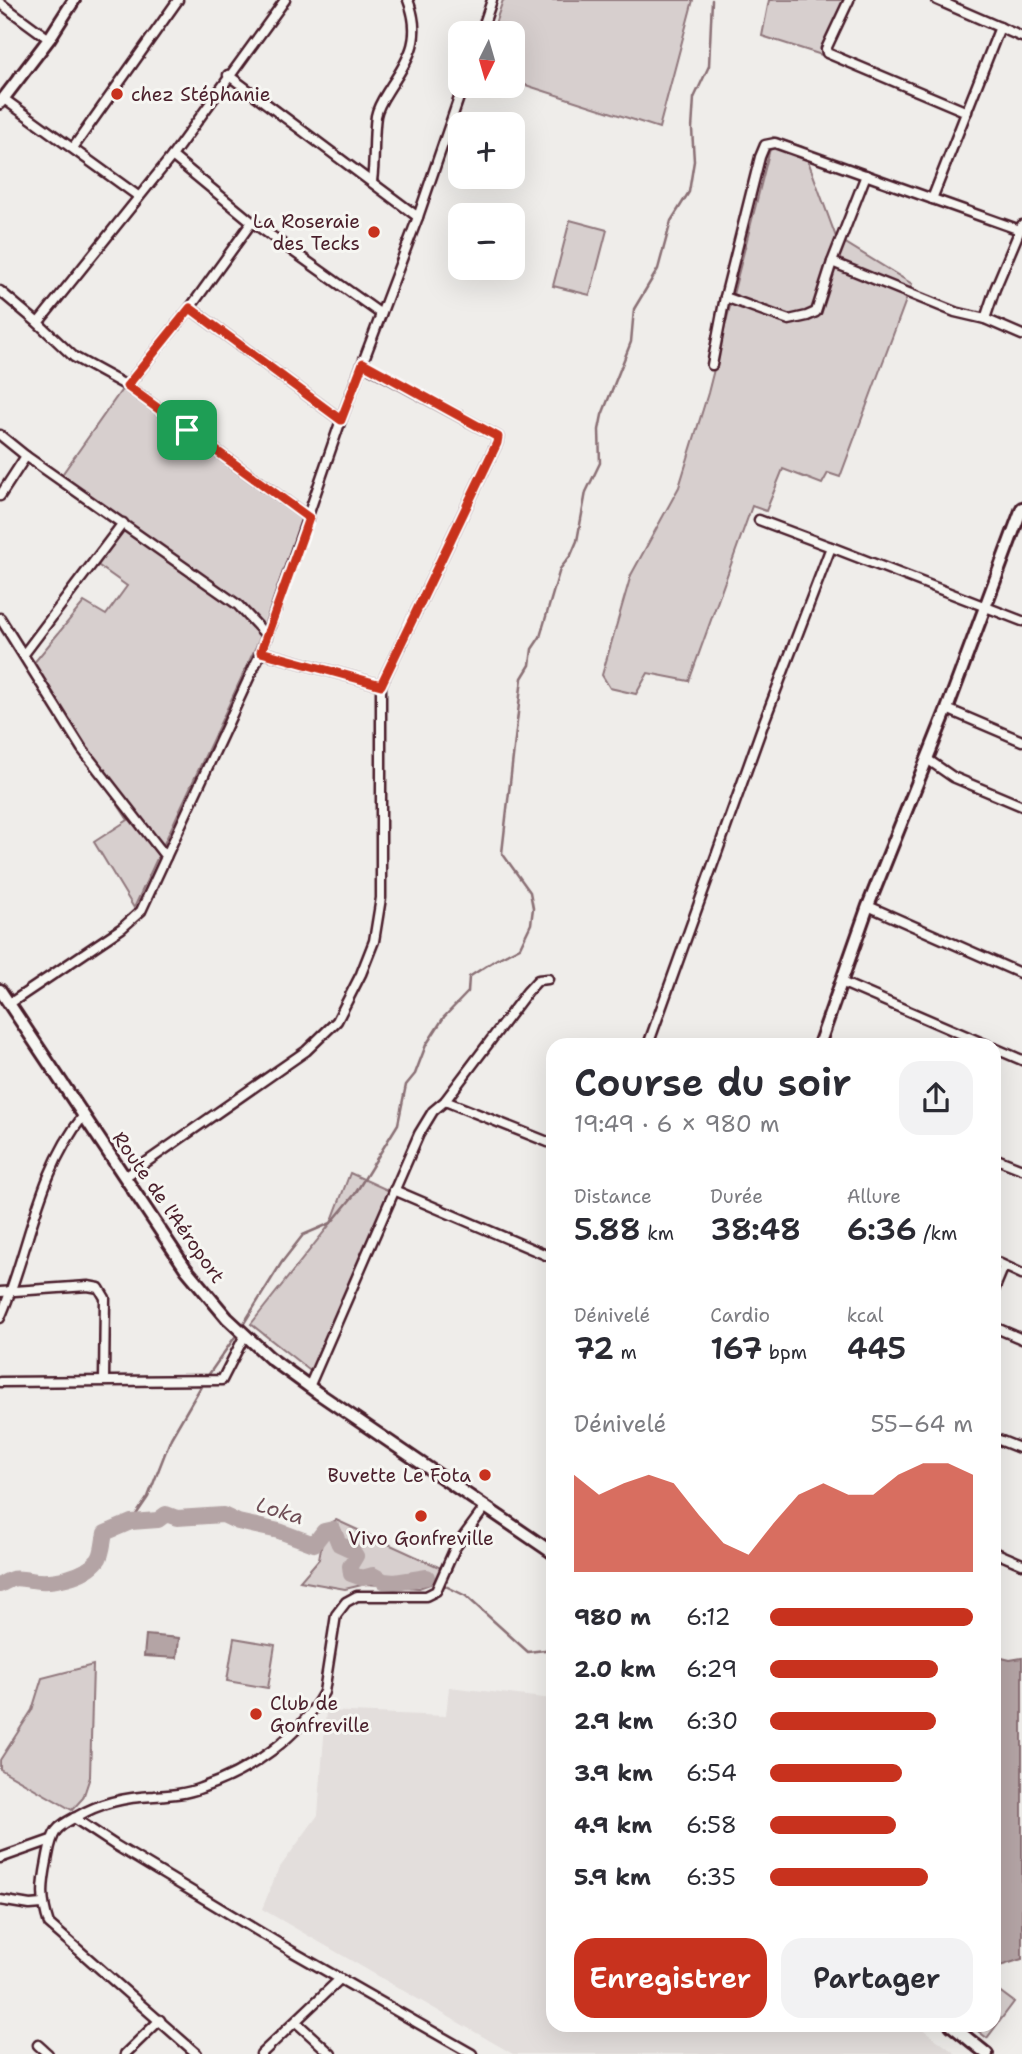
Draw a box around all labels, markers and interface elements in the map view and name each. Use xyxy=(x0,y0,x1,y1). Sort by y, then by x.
north arrow xyxy=(448,21,525,98)
map controls xyxy=(448,21,525,280)
place label: chez Stéphanie xyxy=(131,82,270,107)
marker: chez Stéphanie xyxy=(109,86,125,102)
button: + xyxy=(448,112,525,189)
button: − xyxy=(448,203,525,280)
place label: La Roseraie des Tecks xyxy=(253,209,360,256)
marker: La Roseraie des Tecks xyxy=(366,224,382,240)
pin xyxy=(157,400,217,460)
icon: arrive xyxy=(168,411,206,449)
text: Course du soir xyxy=(574,1057,852,1108)
button: share xyxy=(899,1061,973,1135)
text: 19:49 · 6 × 980 m xyxy=(574,1109,780,1139)
street label: Route de l'Aéroport xyxy=(107,1127,230,1288)
text: Distance xyxy=(574,1184,652,1209)
text: Durée xyxy=(710,1184,763,1209)
text: Allure xyxy=(847,1184,901,1209)
text: 5.88 xyxy=(574,1209,641,1250)
text: 38:48 xyxy=(710,1209,801,1250)
text: 6:36 xyxy=(847,1209,917,1250)
text: km xyxy=(641,1221,674,1246)
text: /km xyxy=(917,1221,957,1246)
text: Dénivelé xyxy=(574,1303,650,1328)
text: Cardio xyxy=(710,1303,770,1328)
text: kcal xyxy=(847,1303,884,1328)
text: 72 xyxy=(574,1328,614,1369)
text: 167 xyxy=(710,1328,762,1369)
text: 445 xyxy=(847,1328,906,1369)
text: m xyxy=(614,1340,637,1365)
text: bpm xyxy=(762,1340,807,1365)
text: Dénivelé xyxy=(574,1409,666,1439)
text: 55–64 m xyxy=(870,1409,973,1439)
place label: Buvette Le Fota xyxy=(327,1463,471,1488)
marker: Buvette Le Fota xyxy=(477,1467,493,1483)
water label: Loka xyxy=(253,1491,307,1531)
marker: Vivo Gonfreville xyxy=(413,1508,429,1524)
place label: Vivo Gonfreville xyxy=(348,1526,494,1551)
text: 980 m xyxy=(574,1602,651,1632)
text: 6:12 xyxy=(686,1602,731,1632)
text: 2.0 km xyxy=(574,1654,656,1684)
text: 6:29 xyxy=(686,1654,737,1684)
place label: Club de Gonfreville xyxy=(270,1691,370,1738)
marker: Club de Gonfreville xyxy=(248,1706,264,1722)
text: 2.9 km xyxy=(574,1706,653,1736)
text: 6:30 xyxy=(686,1706,738,1736)
text: 3.9 km xyxy=(574,1758,653,1788)
text: 6:54 xyxy=(686,1758,737,1788)
text: 4.9 km xyxy=(574,1810,652,1840)
text: 6:58 xyxy=(686,1810,737,1840)
text: 5.9 km xyxy=(574,1862,651,1892)
text: 6:35 xyxy=(686,1862,736,1892)
button: Enregistrer xyxy=(574,1938,767,2018)
button: Partager xyxy=(781,1938,973,2018)

